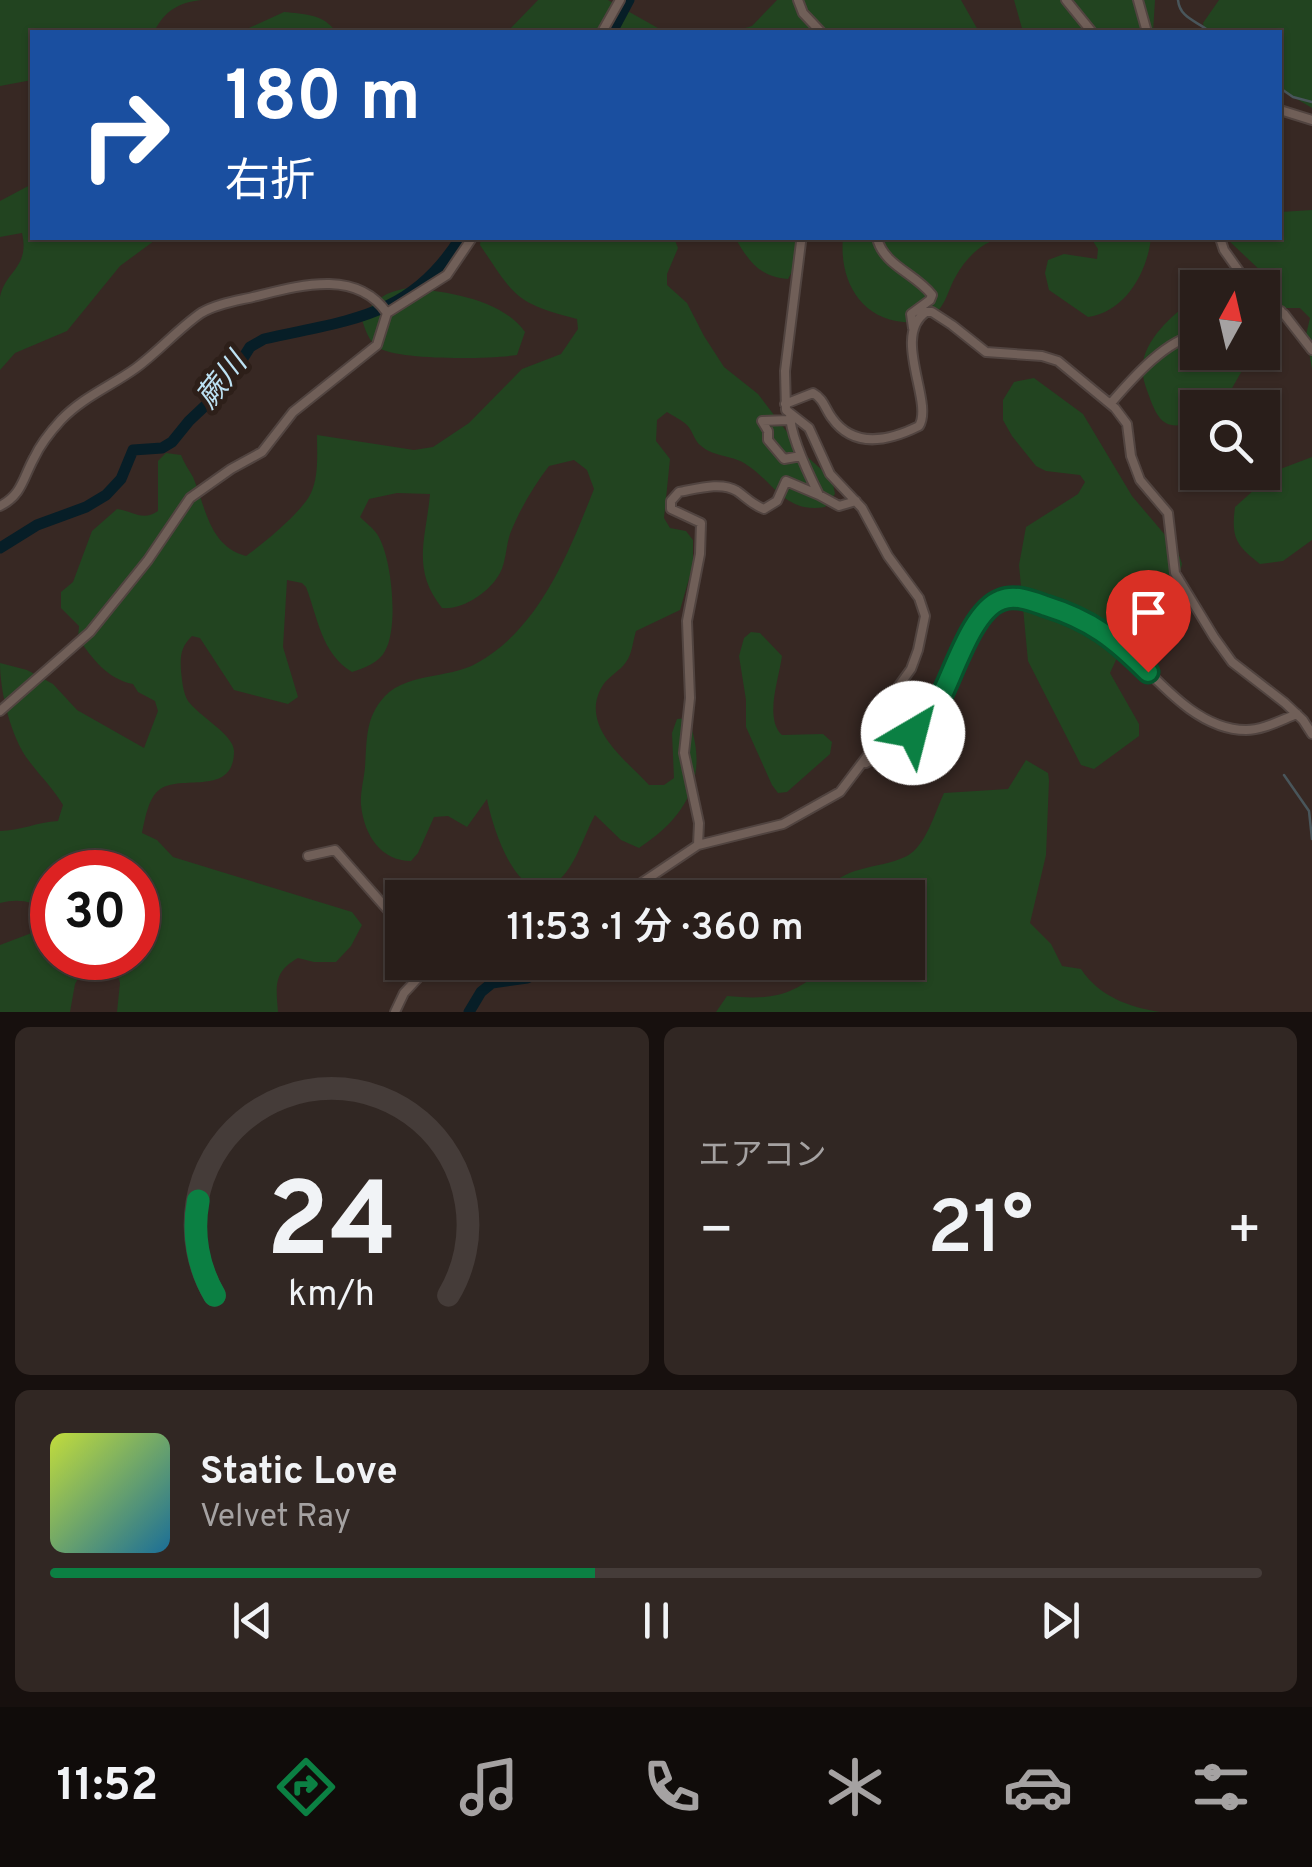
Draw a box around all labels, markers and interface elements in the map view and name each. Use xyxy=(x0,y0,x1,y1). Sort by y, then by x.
text: 180 m xyxy=(225,56,421,145)
icon: right xyxy=(60,70,190,200)
text: 右折 xyxy=(225,155,315,212)
north arrow xyxy=(1180,270,1280,370)
map controls xyxy=(1180,270,1280,490)
water label: 蕨川 xyxy=(190,345,258,417)
button: search xyxy=(1180,390,1280,490)
pin xyxy=(1106,570,1191,673)
icon: arrive xyxy=(1121,585,1176,640)
position arrow xyxy=(861,681,965,785)
speed limit sign: 30 xyxy=(30,850,160,980)
text: 11:53 · 1 分 · 360 m xyxy=(506,905,804,954)
text: エアコン xyxy=(699,1137,827,1177)
text: 24 xyxy=(267,1161,397,1293)
text: 21° xyxy=(927,1185,1033,1280)
text: − xyxy=(699,1198,734,1268)
text: + xyxy=(1227,1198,1262,1268)
text: km/h xyxy=(288,1273,375,1319)
text: Static Love xyxy=(200,1449,398,1498)
text: Velvet Ray xyxy=(200,1498,351,1538)
icon: previous xyxy=(225,1593,280,1648)
icon: pause xyxy=(629,1593,684,1648)
icon: next xyxy=(1033,1593,1088,1648)
icon: directions xyxy=(271,1752,341,1822)
icon: music xyxy=(454,1752,524,1822)
icon: phone xyxy=(637,1752,707,1822)
icon: climate xyxy=(820,1752,890,1822)
icon: car xyxy=(1003,1752,1073,1822)
icon: filters xyxy=(1186,1752,1256,1822)
text: 11:52 xyxy=(56,1759,158,1816)

